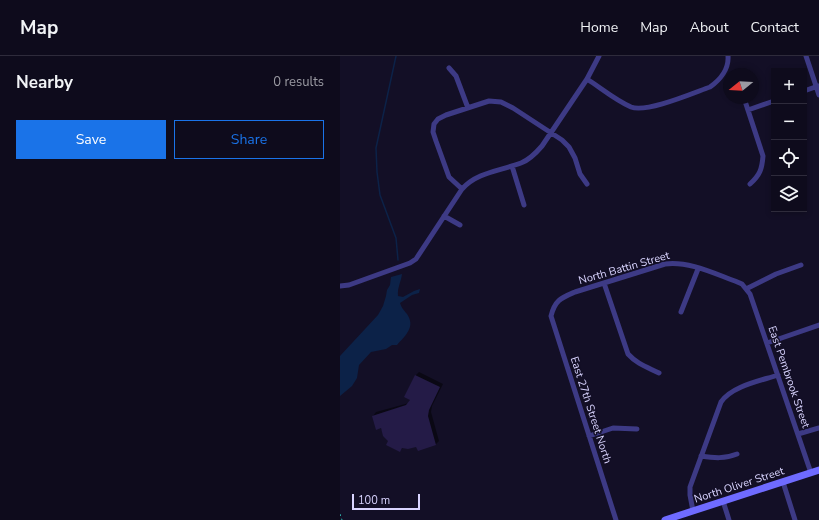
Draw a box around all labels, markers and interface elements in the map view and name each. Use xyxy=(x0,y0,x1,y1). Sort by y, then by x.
text: Map xyxy=(20,15,58,41)
text: Home xyxy=(580,18,618,37)
text: Map xyxy=(640,18,668,37)
text: About xyxy=(690,18,729,37)
text: Contact xyxy=(751,18,799,37)
north arrow xyxy=(723,68,759,104)
map controls xyxy=(771,68,807,212)
button: + xyxy=(771,68,807,104)
text: Nearby xyxy=(16,71,73,94)
text: 0 results xyxy=(273,73,324,91)
button: − xyxy=(771,104,807,140)
button: Save xyxy=(16,120,166,159)
button: Share xyxy=(174,120,324,159)
button: locate xyxy=(771,140,807,176)
button: layers xyxy=(771,176,807,212)
street label: North Battin Street xyxy=(577,248,671,288)
street label: East Pembrook Street xyxy=(765,324,814,430)
street label: East 27th Street North xyxy=(567,355,615,465)
street label: North Oliver Street xyxy=(692,463,786,507)
scale bar xyxy=(352,492,420,511)
text: 100 m xyxy=(358,493,390,508)

